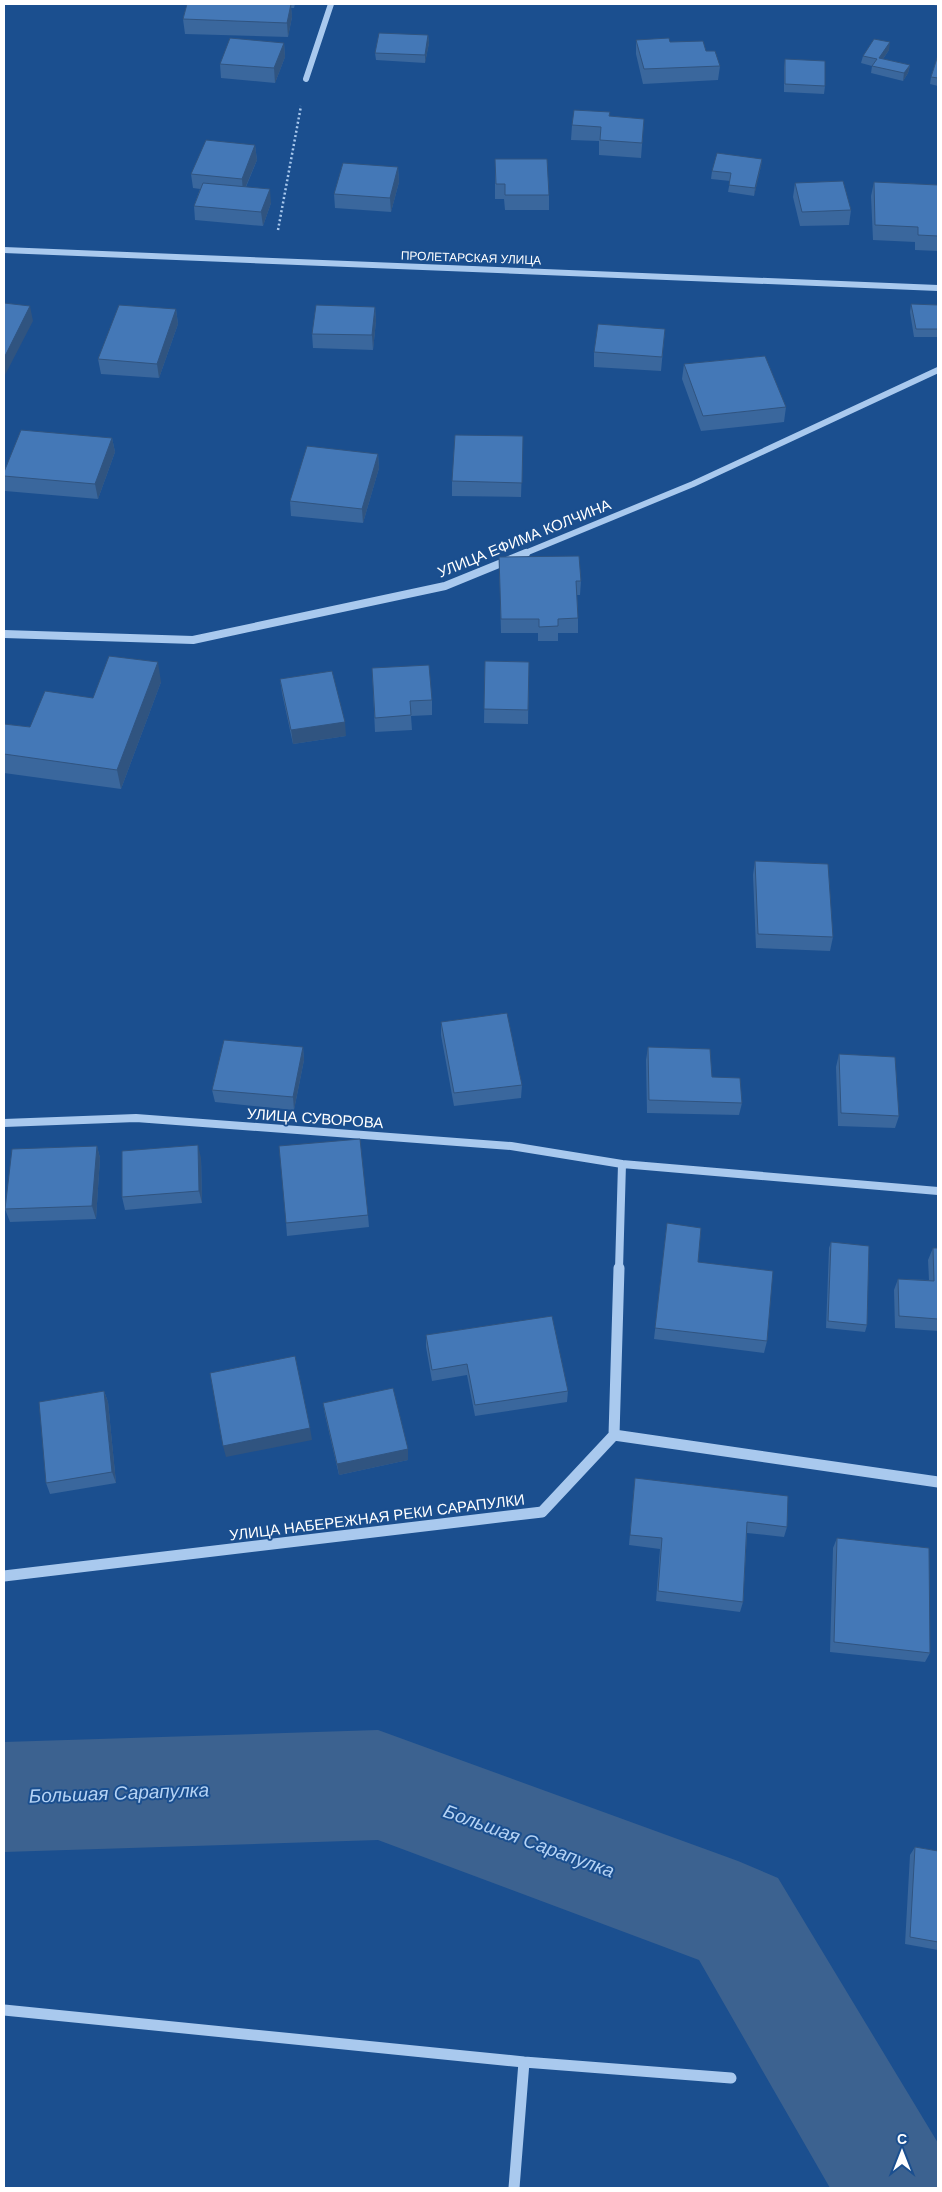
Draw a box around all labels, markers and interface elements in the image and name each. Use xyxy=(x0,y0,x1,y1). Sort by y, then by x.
street label: ПРОЛЕТАРСКАЯ УЛИЦА xyxy=(401,249,541,267)
street label: УЛИЦА ЕФИМА КОЛЧИНА xyxy=(435,495,613,581)
street label: УЛИЦА СУВОРОВА xyxy=(246,1105,384,1131)
street label: УЛИЦА НАБЕРЕЖНАЯ РЕКИ САРАПУЛКИ xyxy=(228,1490,526,1544)
water label: Большая Сарапулка xyxy=(28,1779,210,1807)
water label: Большая Сарапулка xyxy=(441,1800,617,1882)
north arrow xyxy=(877,2127,927,2177)
text: С xyxy=(897,2131,907,2147)

